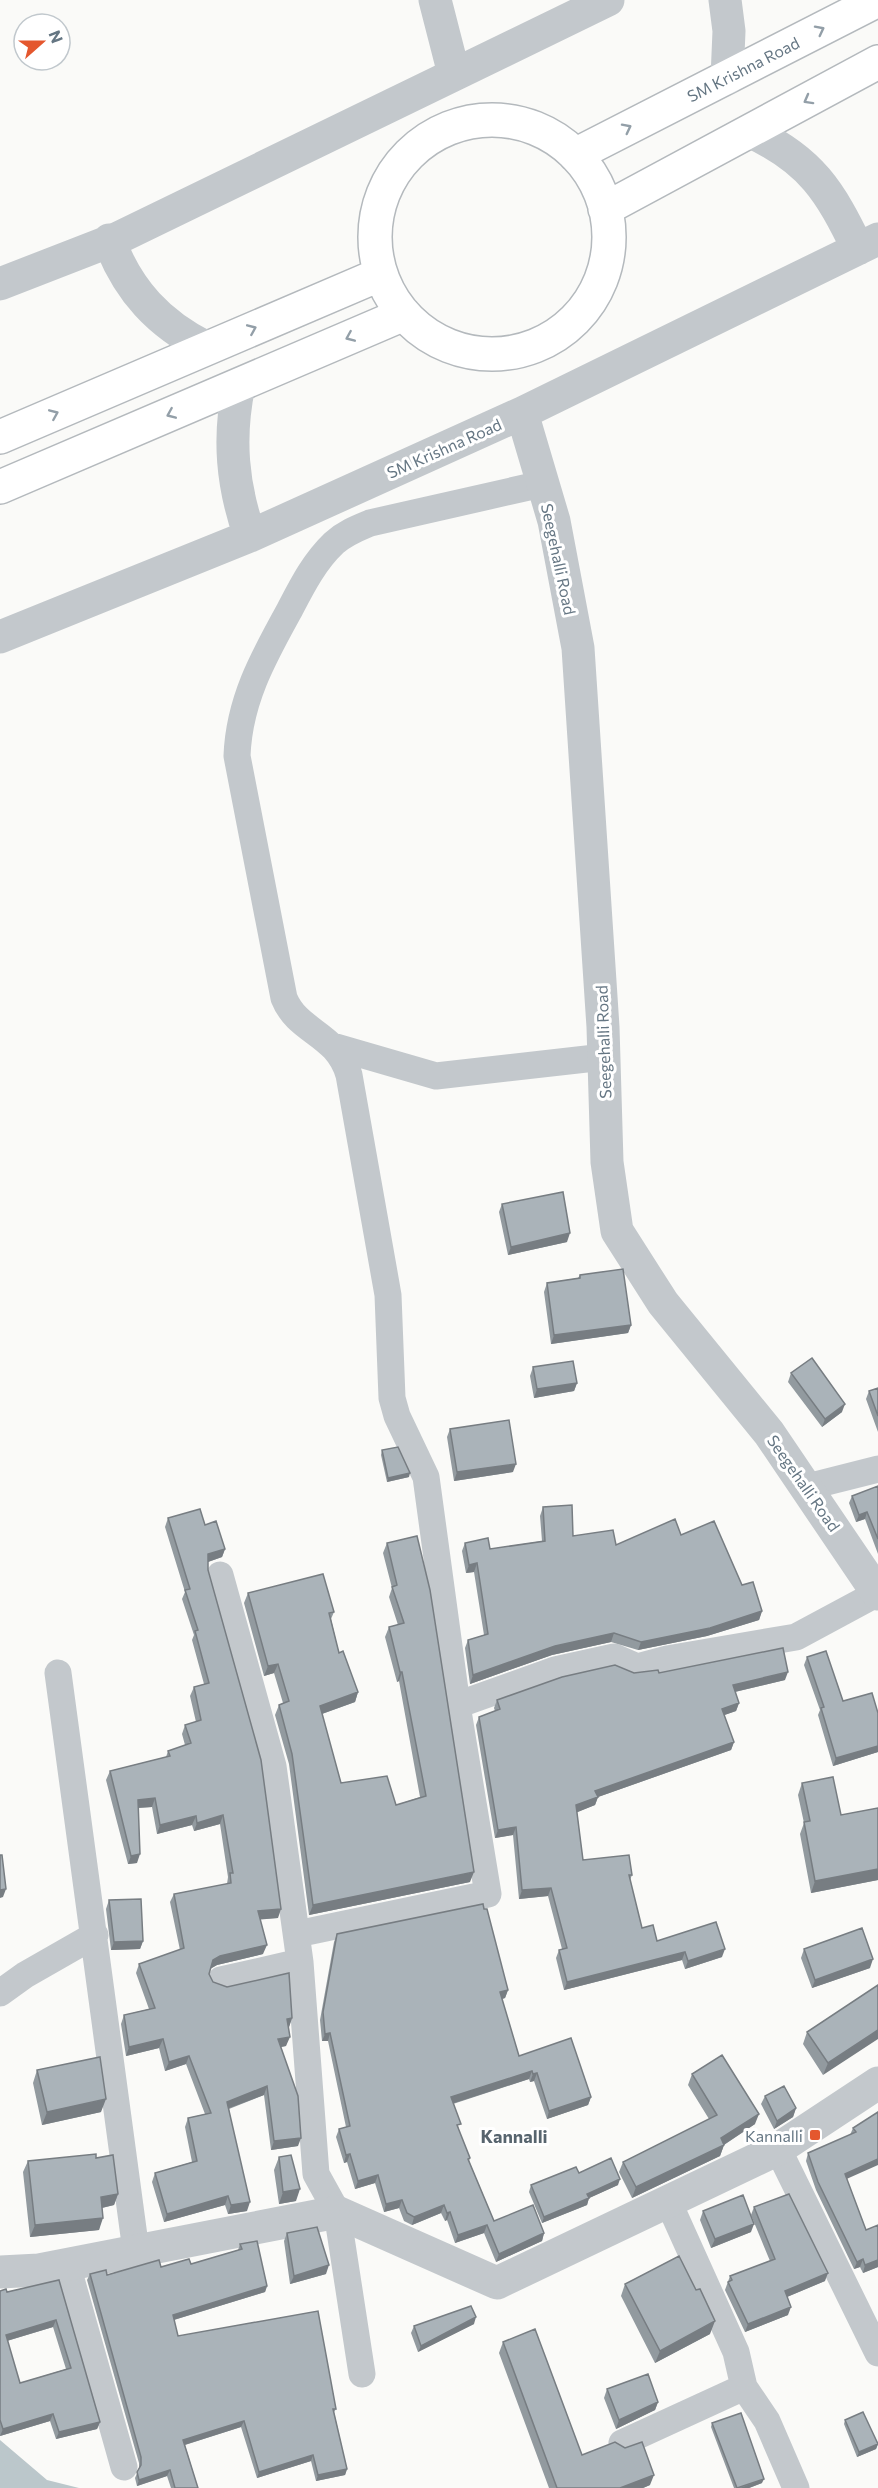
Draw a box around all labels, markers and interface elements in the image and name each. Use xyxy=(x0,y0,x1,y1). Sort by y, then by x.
north arrow xyxy=(12,12,72,72)
one-way arrow xyxy=(813,26,824,37)
text: N xyxy=(45,27,67,45)
street label: SM Krishna Road xyxy=(684,33,802,105)
one-way arrow xyxy=(804,93,814,104)
one-way arrow xyxy=(621,124,632,136)
one-way arrow xyxy=(246,324,257,336)
one-way arrow xyxy=(345,330,356,342)
one-way arrow xyxy=(166,407,177,419)
one-way arrow xyxy=(47,409,58,421)
street label: SM Krishna Road xyxy=(384,414,504,482)
street label: Seegehalli Road xyxy=(538,502,580,616)
street label: Seegehalli Road xyxy=(592,985,614,1099)
street label: Seegehalli Road xyxy=(764,1431,844,1535)
district label: Kannalli xyxy=(480,2125,548,2147)
place label: Kannalli xyxy=(745,2126,803,2145)
marker: Kannalli xyxy=(808,2128,822,2142)

